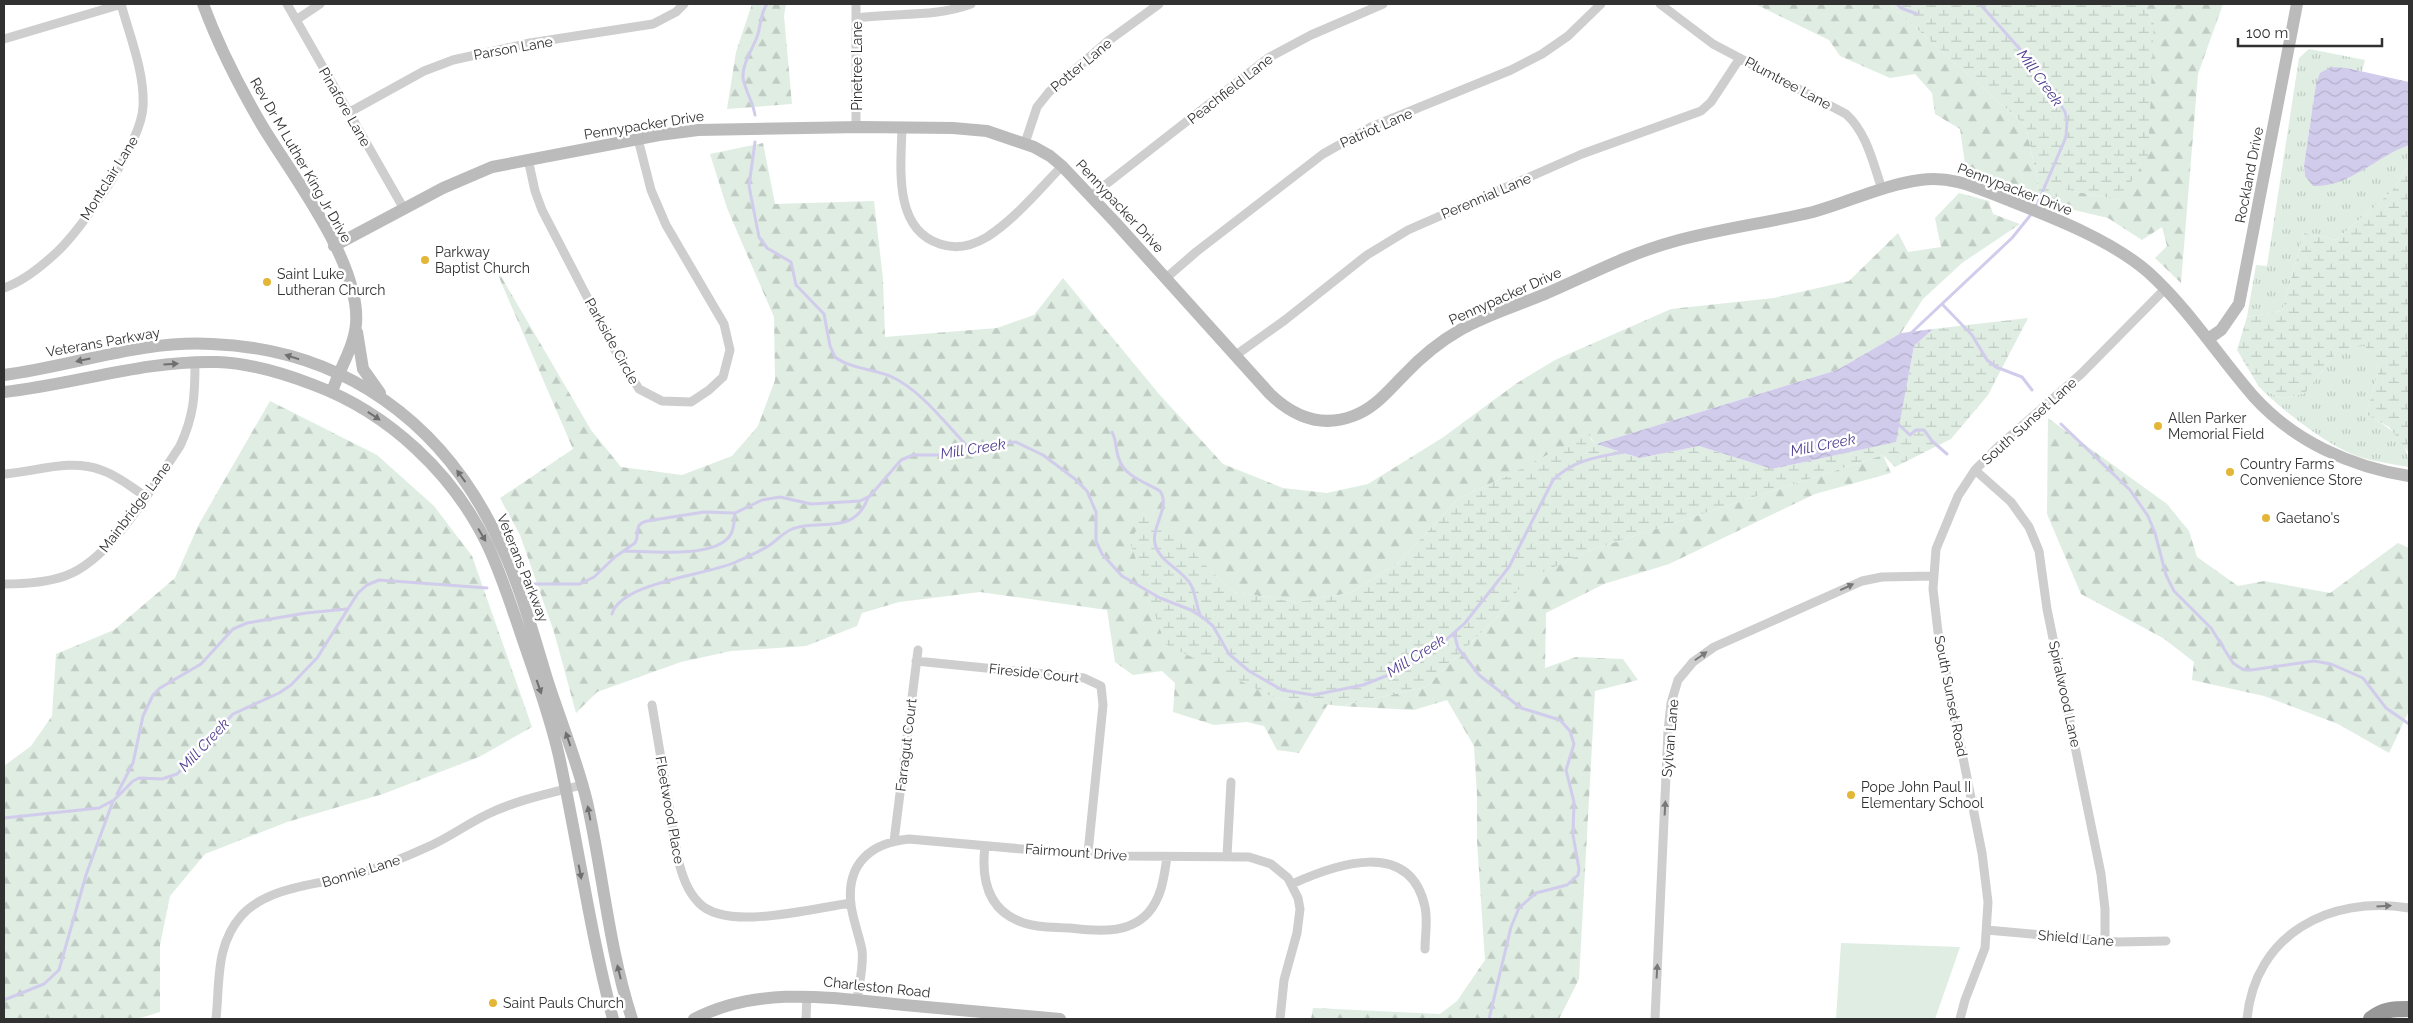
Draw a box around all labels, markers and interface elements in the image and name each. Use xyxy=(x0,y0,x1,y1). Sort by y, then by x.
scale bar xyxy=(2238,15,2382,47)
street label: Pinetree Lane xyxy=(849,21,865,111)
text: 100 m xyxy=(2246,24,2288,42)
street label: Parson Lane xyxy=(472,33,554,63)
street label: Potter Lane xyxy=(1047,35,1115,95)
water label: Mill Creek xyxy=(2013,46,2067,110)
street label: Peachfield Lane xyxy=(1184,51,1276,127)
street label: Plumtree Lane xyxy=(1742,54,1834,112)
street label: Pinafore Lane xyxy=(316,65,374,149)
street label: Rev Dr M Luther King Jr Drive xyxy=(247,75,355,245)
street label: Patriot Lane xyxy=(1337,105,1415,151)
street label: Pennypacker Drive xyxy=(583,108,705,142)
street label: Rockland Drive xyxy=(2232,126,2266,224)
street label: Montclair Lane xyxy=(77,133,141,223)
street label: Pennypacker Drive xyxy=(1073,156,1167,256)
street label: Pennypacker Drive xyxy=(1955,160,2075,218)
street label: Perennial Lane xyxy=(1439,170,1533,222)
place label: Parkway Baptist Church xyxy=(435,244,530,276)
marker: Parkway Baptist Church xyxy=(419,254,431,266)
street label: Pennypacker Drive xyxy=(1446,264,1564,328)
place label: Saint Luke Lutheran Church xyxy=(277,266,385,298)
marker: Saint Luke Lutheran Church xyxy=(261,276,273,288)
street label: Parkside Circle xyxy=(582,295,642,387)
street label: Veterans Parkway xyxy=(45,324,162,360)
one-way arrow xyxy=(284,352,299,360)
one-way arrow xyxy=(76,356,91,364)
one-way arrow xyxy=(163,359,179,367)
street label: South Sunset Lane xyxy=(1978,374,2080,468)
place label: Allen Parker Memorial Field xyxy=(2168,410,2264,442)
one-way arrow xyxy=(367,411,381,420)
marker: Allen Parker Memorial Field xyxy=(2152,420,2164,432)
water label: Mill Creek xyxy=(1789,430,1857,460)
water label: Mill Creek xyxy=(939,435,1007,463)
place label: Country Farms Convenience Store xyxy=(2240,456,2363,488)
street label: Mainbridge Lane xyxy=(96,459,174,555)
marker: Country Farms Convenience Store xyxy=(2224,466,2236,478)
one-way arrow xyxy=(456,469,466,483)
place label: Gaetano's xyxy=(2276,510,2340,526)
street label: Veterans Parkway xyxy=(494,512,552,625)
marker: Gaetano's xyxy=(2260,512,2272,524)
one-way arrow xyxy=(477,528,486,541)
one-way arrow xyxy=(1840,583,1854,591)
water label: Mill Creek xyxy=(1383,631,1449,681)
street label: South Sunset Road xyxy=(1931,634,1971,758)
street label: Spiralwood Lane xyxy=(2046,639,2084,749)
one-way arrow xyxy=(1694,651,1708,661)
street label: Fireside Court xyxy=(988,660,1080,686)
one-way arrow xyxy=(535,680,543,695)
street label: Farragut Court xyxy=(892,697,920,792)
street label: Sylvan Lane xyxy=(1659,698,1681,778)
water label: Mill Creek xyxy=(175,715,233,775)
one-way arrow xyxy=(564,731,572,746)
street label: Fleetwood Place xyxy=(653,755,687,865)
place label: Pope John Paul II Elementary School xyxy=(1861,779,1984,811)
marker: Pope John Paul II Elementary School xyxy=(1845,789,1857,801)
one-way arrow xyxy=(1661,800,1669,816)
one-way arrow xyxy=(585,805,593,820)
street label: Fairmount Drive xyxy=(1024,840,1128,864)
street label: Bonnie Lane xyxy=(320,852,402,890)
one-way arrow xyxy=(576,865,584,880)
one-way arrow xyxy=(2377,902,2393,910)
street label: Shield Lane xyxy=(2037,927,2115,949)
one-way arrow xyxy=(1654,962,1662,978)
one-way arrow xyxy=(615,965,623,980)
street label: Charleston Road xyxy=(823,973,931,1001)
place label: Saint Pauls Church xyxy=(503,995,624,1011)
marker: Saint Pauls Church xyxy=(487,997,499,1009)

